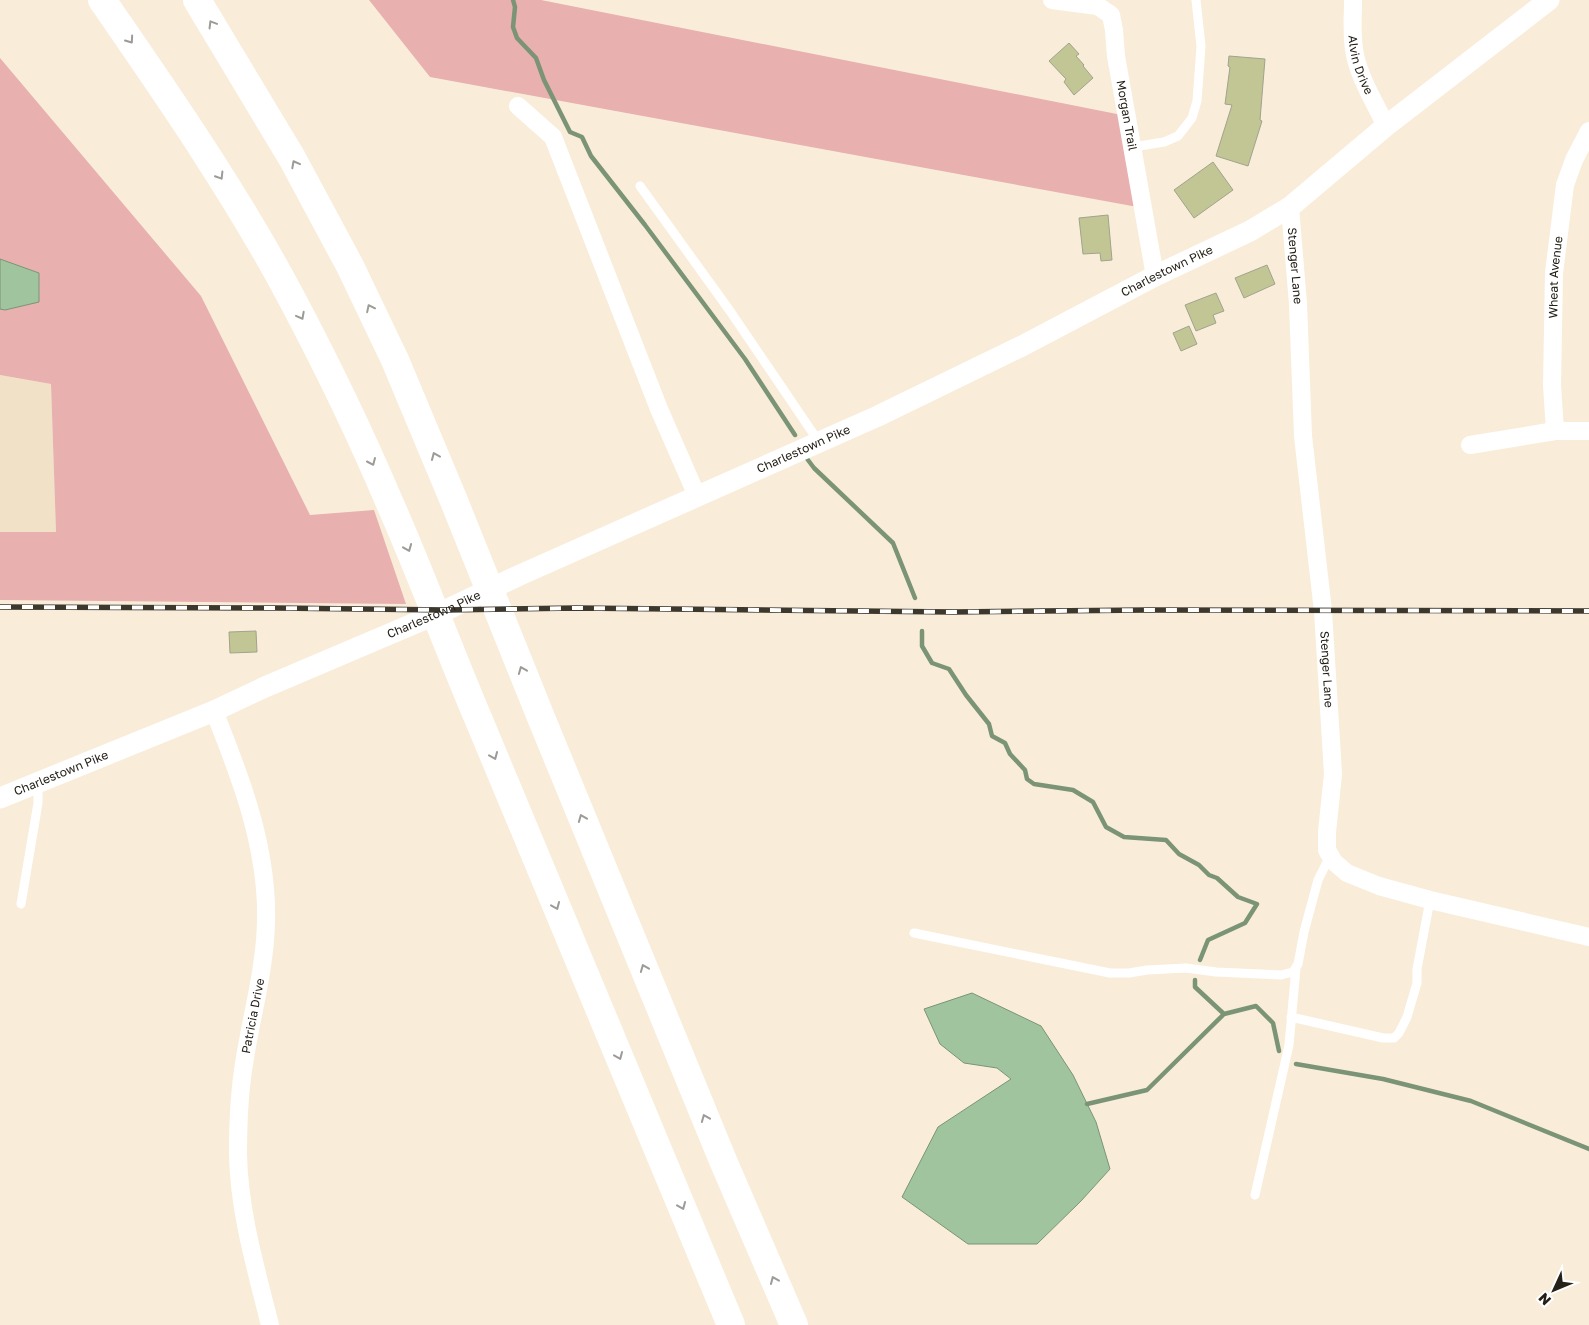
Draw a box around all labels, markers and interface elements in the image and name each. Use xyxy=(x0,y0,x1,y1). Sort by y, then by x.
one-way arrow xyxy=(208,21,218,30)
one-way arrow xyxy=(124,34,133,44)
street label: Alvin Drive xyxy=(1346,35,1377,97)
street label: Morgan Trail xyxy=(1113,79,1141,152)
one-way arrow xyxy=(291,160,301,169)
one-way arrow xyxy=(213,170,223,179)
street label: Stenger Lane xyxy=(1285,227,1306,305)
street label: Wheat Avenue xyxy=(1545,235,1566,319)
street label: Charlestown Pike xyxy=(1118,242,1215,300)
one-way arrow xyxy=(366,304,376,313)
one-way arrow xyxy=(295,311,305,320)
street label: Charlestown Pike xyxy=(754,421,852,476)
one-way arrow xyxy=(431,453,441,461)
one-way arrow xyxy=(366,457,376,466)
one-way arrow xyxy=(402,543,413,552)
street label: Charlestown Pike xyxy=(384,587,483,641)
street label: Stenger Lane xyxy=(1317,631,1337,708)
one-way arrow xyxy=(517,666,528,675)
street label: Charlestown Pike xyxy=(11,747,110,799)
one-way arrow xyxy=(488,752,498,760)
one-way arrow xyxy=(578,814,588,823)
one-way arrow xyxy=(550,901,561,910)
one-way arrow xyxy=(639,964,650,973)
street label: Patricia Drive xyxy=(238,977,267,1055)
one-way arrow xyxy=(613,1051,623,1060)
one-way arrow xyxy=(701,1114,712,1123)
one-way arrow xyxy=(675,1201,686,1210)
north arrow xyxy=(1529,1265,1579,1315)
one-way arrow xyxy=(770,1276,781,1285)
text: N xyxy=(1534,1290,1554,1309)

